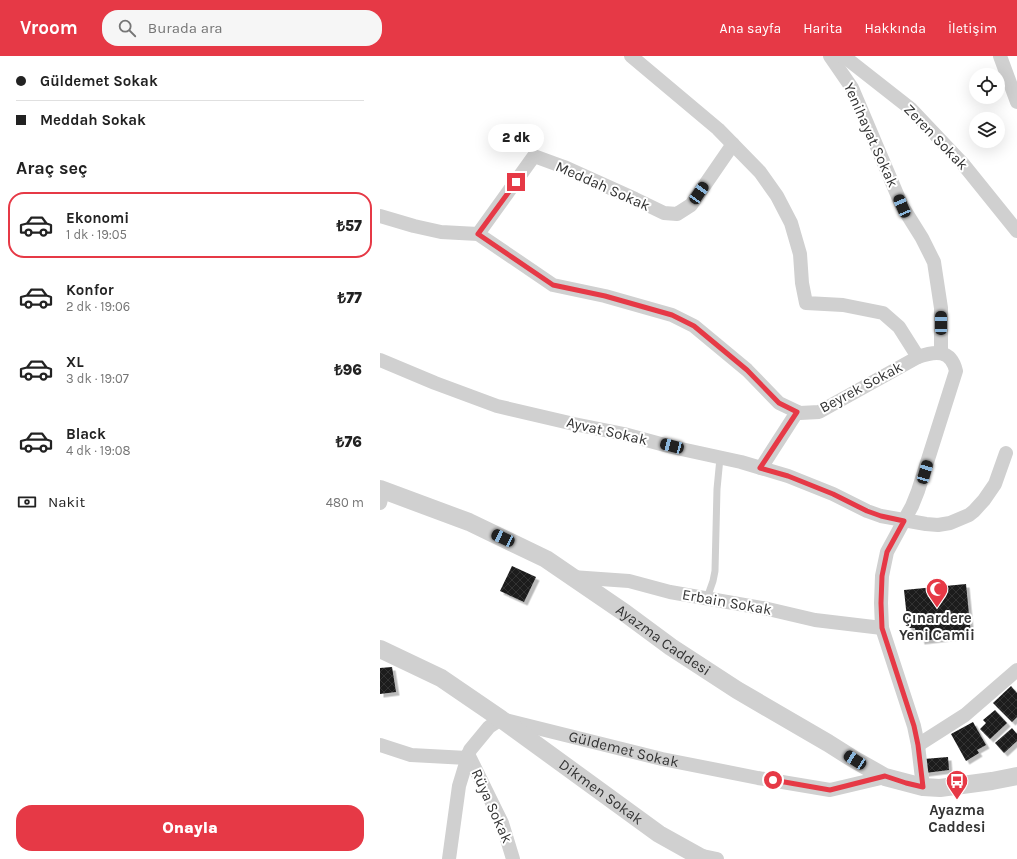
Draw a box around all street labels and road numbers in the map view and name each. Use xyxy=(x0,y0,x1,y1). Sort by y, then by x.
street label: Yenihayat Sokak xyxy=(840,80,902,190)
street label: Zeren Sokak xyxy=(900,100,972,174)
street label: Meddah Sokak xyxy=(553,157,653,215)
street label: Beyrek Sokak xyxy=(816,358,906,416)
street label: Ayvat Sokak xyxy=(565,413,649,449)
street label: Erbain Sokak xyxy=(681,585,773,619)
street label: Ayazma Caddesi xyxy=(613,601,714,679)
street label: Güldemet Sokak xyxy=(567,727,680,771)
street label: Dikmen Sokak xyxy=(555,755,647,828)
street label: Rüya Sokak xyxy=(468,766,516,846)

